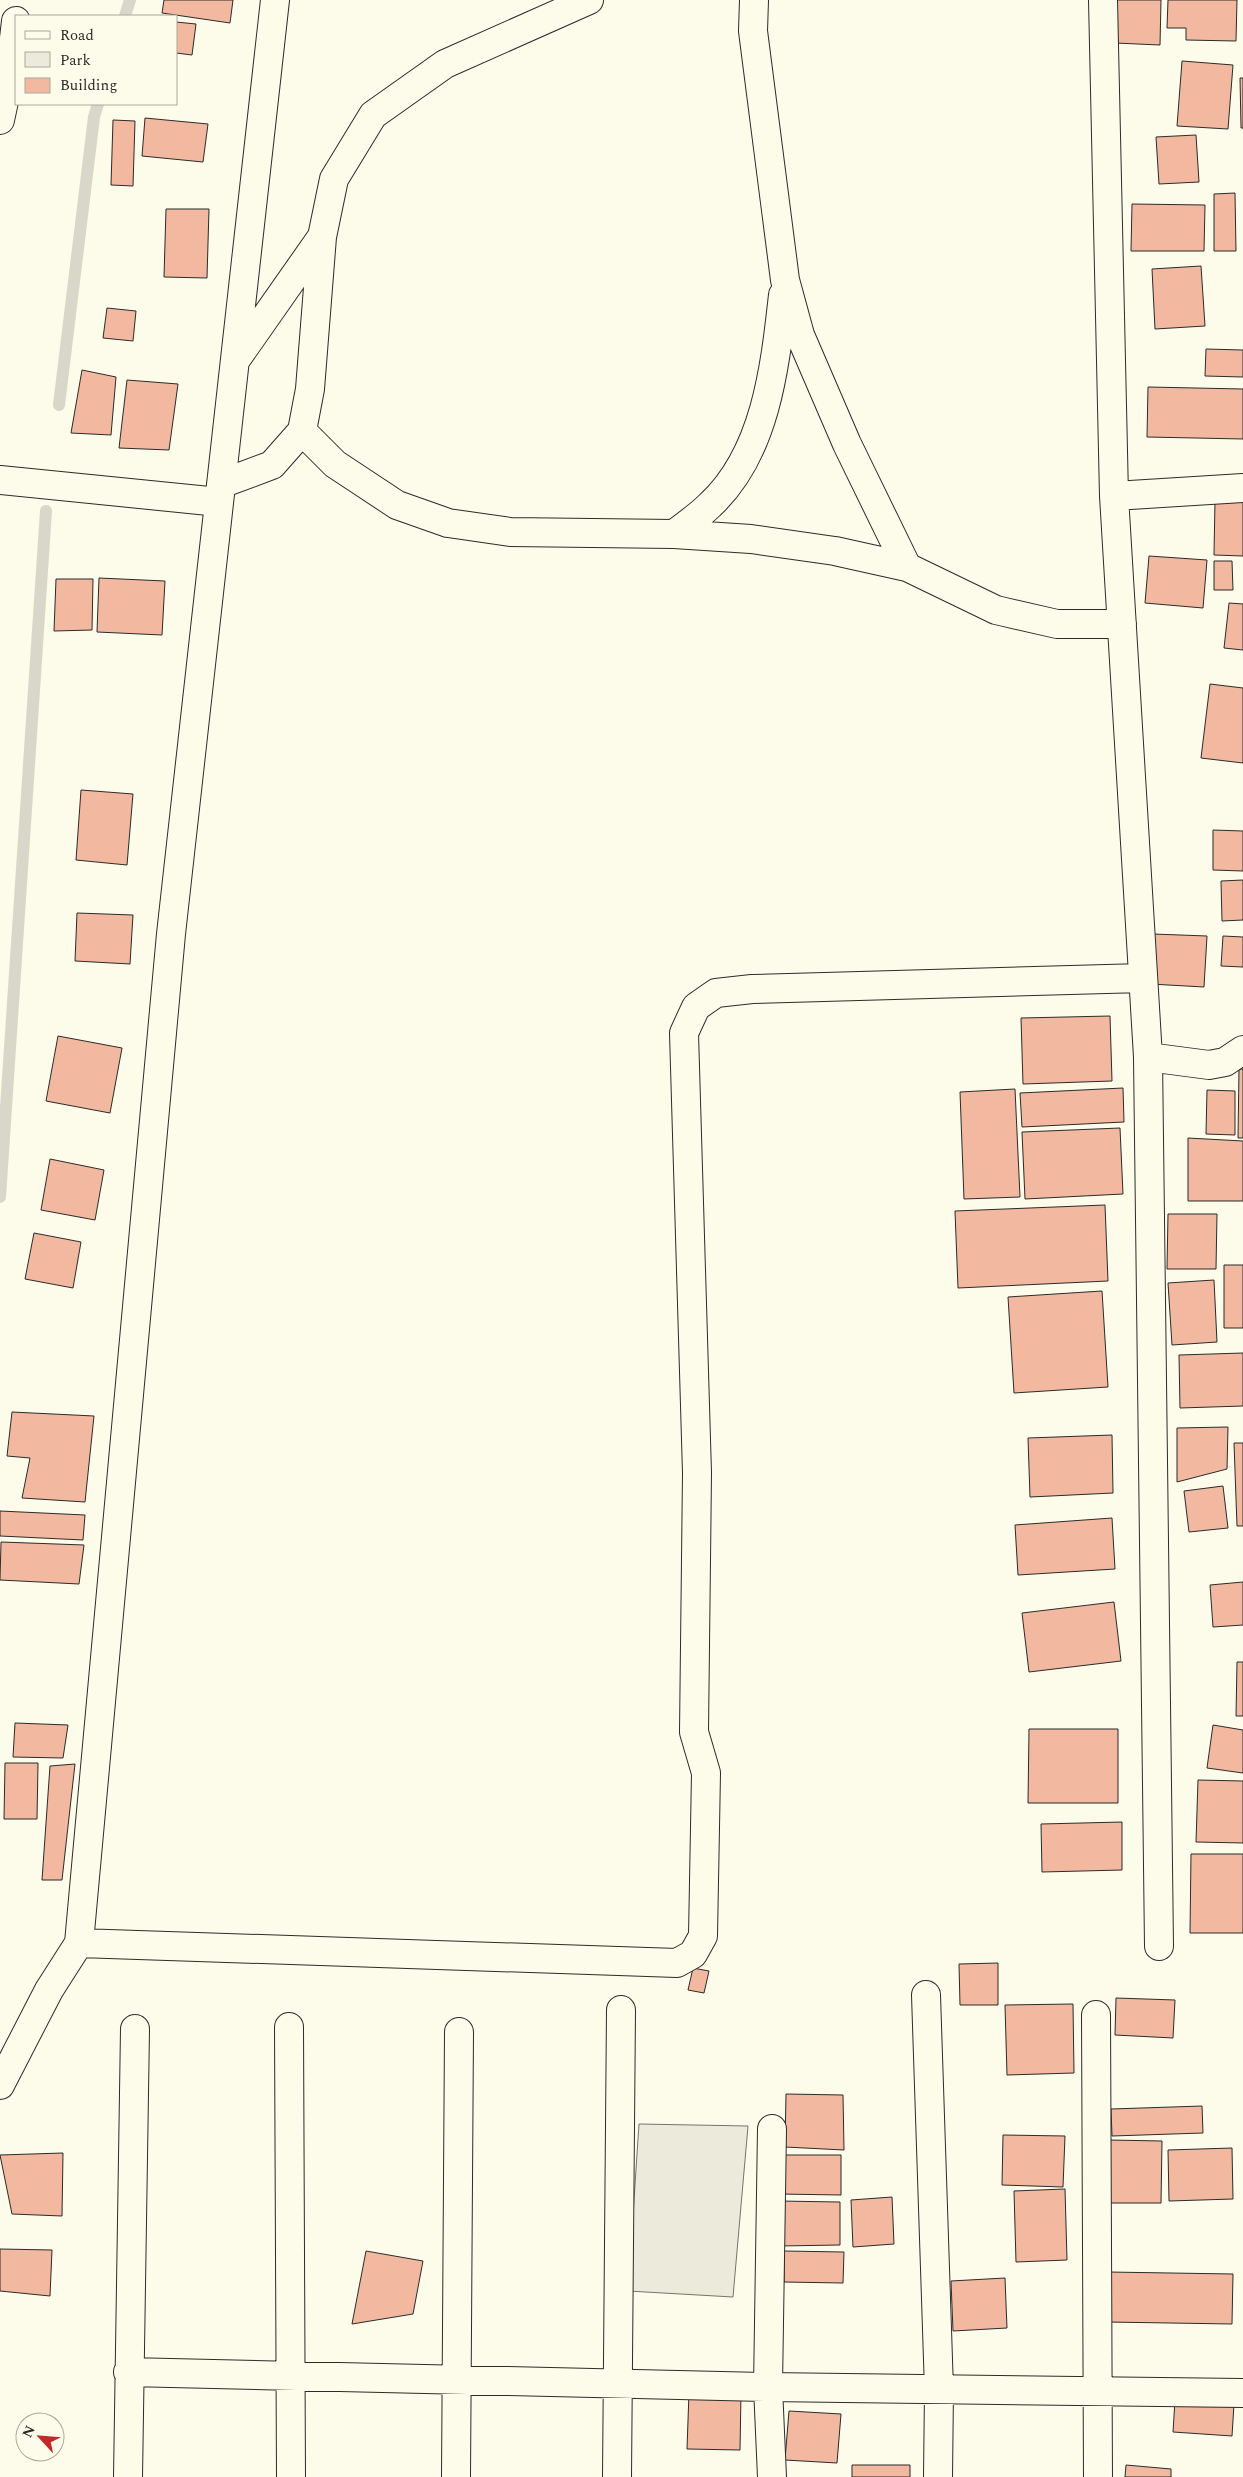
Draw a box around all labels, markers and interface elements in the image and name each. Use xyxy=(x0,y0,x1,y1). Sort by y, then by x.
legend xyxy=(15,15,178,105)
text: Road xyxy=(60,24,94,47)
text: Park xyxy=(60,49,91,72)
text: Building xyxy=(60,74,117,97)
north arrow xyxy=(15,2412,65,2462)
text: N xyxy=(17,2422,41,2441)

